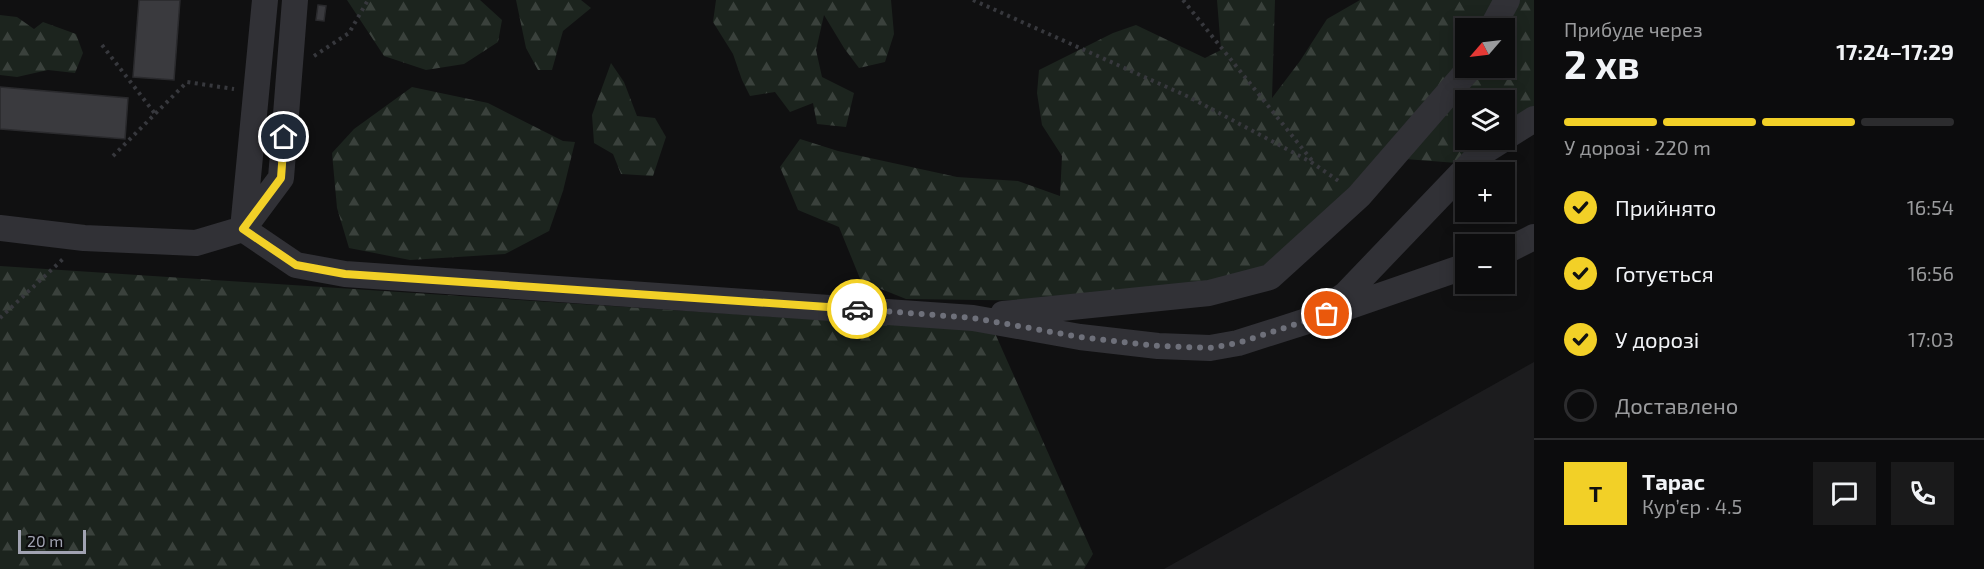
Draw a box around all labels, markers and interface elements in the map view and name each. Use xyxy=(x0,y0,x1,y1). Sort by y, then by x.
text: Прибуде через xyxy=(1564,17,1703,41)
north arrow xyxy=(1455,18,1515,78)
map controls xyxy=(1455,18,1515,294)
text: 17:24–17:29 xyxy=(1836,38,1954,64)
text: 2 хв xyxy=(1564,40,1640,87)
button: layers xyxy=(1455,90,1515,150)
pin xyxy=(258,111,309,162)
icon: home xyxy=(267,120,300,153)
text: У дорозі · 220 m xyxy=(1564,135,1711,159)
button: + xyxy=(1455,162,1515,222)
icon: check xyxy=(1564,191,1597,224)
text: Прийнято xyxy=(1615,194,1716,220)
text: 16:54 xyxy=(1907,195,1954,219)
button: − xyxy=(1455,234,1515,294)
icon: check xyxy=(1564,257,1597,290)
text: Готується xyxy=(1615,260,1714,286)
text: 16:56 xyxy=(1908,261,1954,285)
courier xyxy=(827,279,887,339)
pin xyxy=(1301,288,1352,339)
icon: car xyxy=(841,293,874,326)
icon: bag xyxy=(1310,297,1343,330)
icon: check xyxy=(1564,323,1597,356)
text: У дорозі xyxy=(1615,326,1699,352)
text: 17:03 xyxy=(1908,327,1954,351)
text: Доставлено xyxy=(1615,392,1738,418)
button: chat xyxy=(1813,462,1876,525)
button: phone xyxy=(1891,462,1954,525)
text: Тарас xyxy=(1642,468,1705,494)
text: Т xyxy=(1589,480,1602,506)
text: Кур’єр · 4.5 xyxy=(1642,494,1742,518)
scale bar xyxy=(18,527,86,554)
text: 20 m xyxy=(27,531,63,550)

